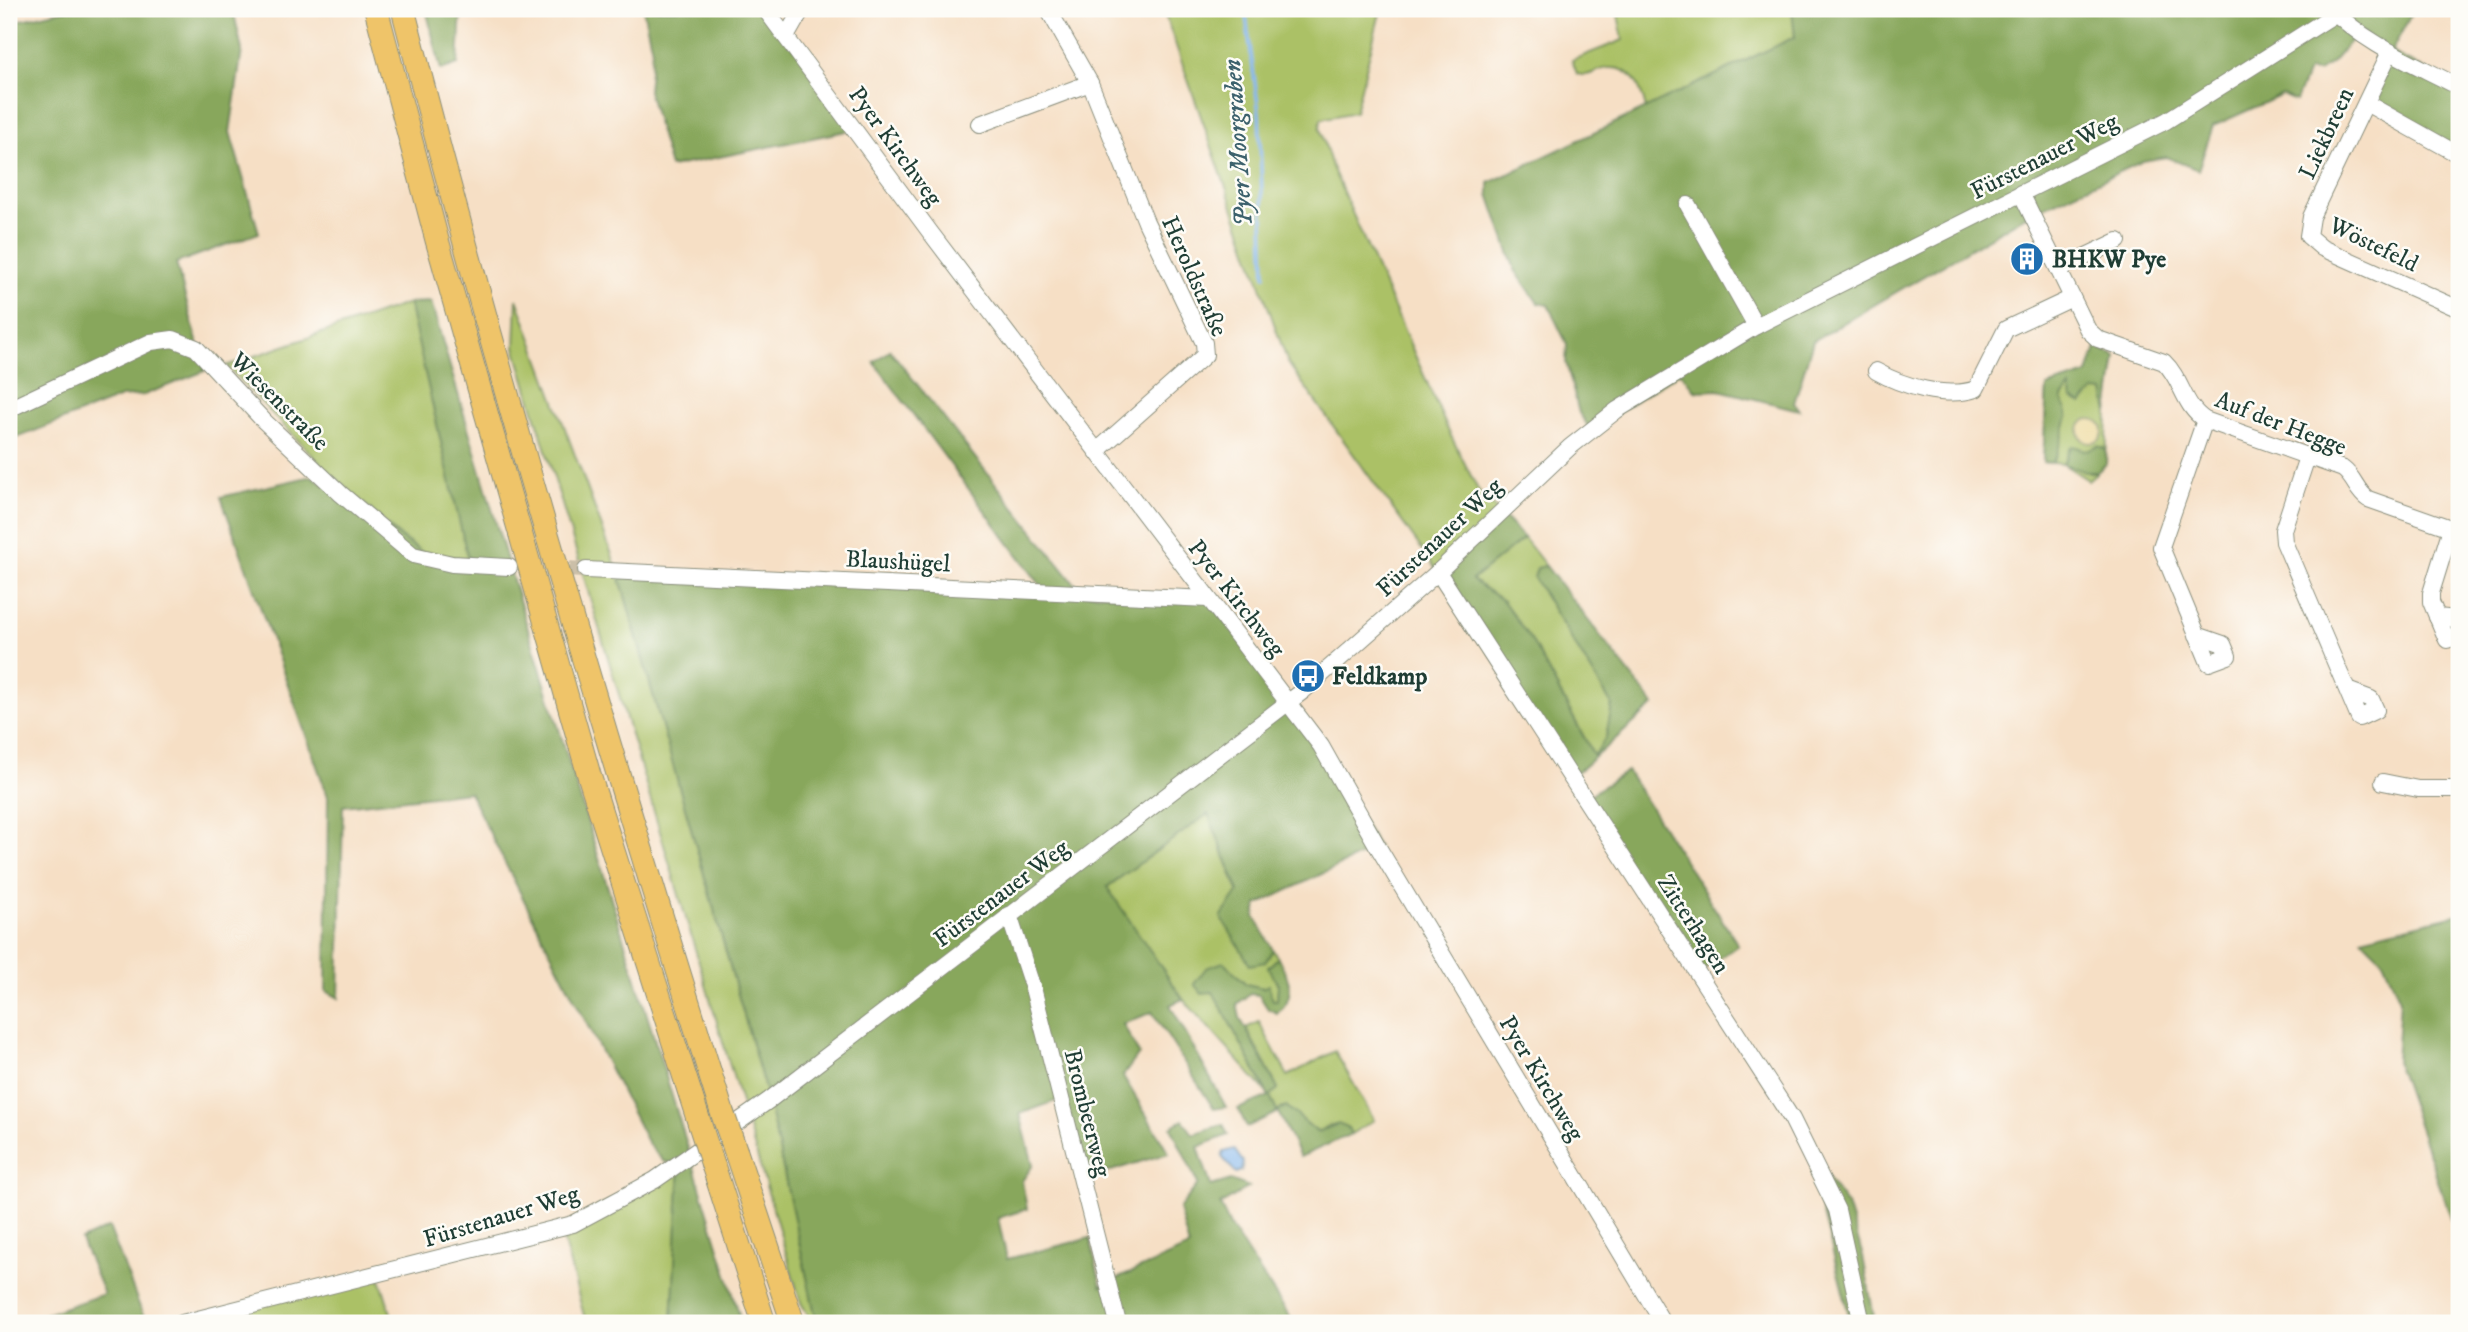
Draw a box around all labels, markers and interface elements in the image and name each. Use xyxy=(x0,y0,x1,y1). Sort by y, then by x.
water label: Pyer Moorgraben xyxy=(1216,58,1261,228)
street label: Pyer Kirchweg xyxy=(842,81,949,213)
street label: Liekbreen xyxy=(2293,82,2361,184)
street label: Fürstenauer Weg xyxy=(1966,107,2123,207)
street label: Wöstefeld xyxy=(2323,210,2423,279)
street label: Heroldstraße xyxy=(1154,212,1234,341)
building icon: BHKW Pye xyxy=(2008,240,2046,278)
place label: BHKW Pye xyxy=(2052,245,2166,275)
street label: Wiesenstraße xyxy=(223,345,335,458)
street label: Auf der Hegge xyxy=(2211,385,2351,463)
street label: Fürstenauer Weg xyxy=(1370,472,1509,604)
street label: Pyer Kirchweg xyxy=(1181,534,1292,664)
street label: Blaushügel xyxy=(845,544,952,580)
bus stop icon: Feldkamp xyxy=(1289,657,1327,695)
place label: Feldkamp xyxy=(1332,662,1427,692)
street label: Fürstenauer Weg xyxy=(928,833,1075,954)
street label: Zitterhagen xyxy=(1650,869,1737,980)
street label: Pyer Kirchweg xyxy=(1492,1010,1590,1147)
street label: Brombeerweg xyxy=(1057,1046,1117,1181)
street label: Fürstenauer Weg xyxy=(420,1179,583,1255)

